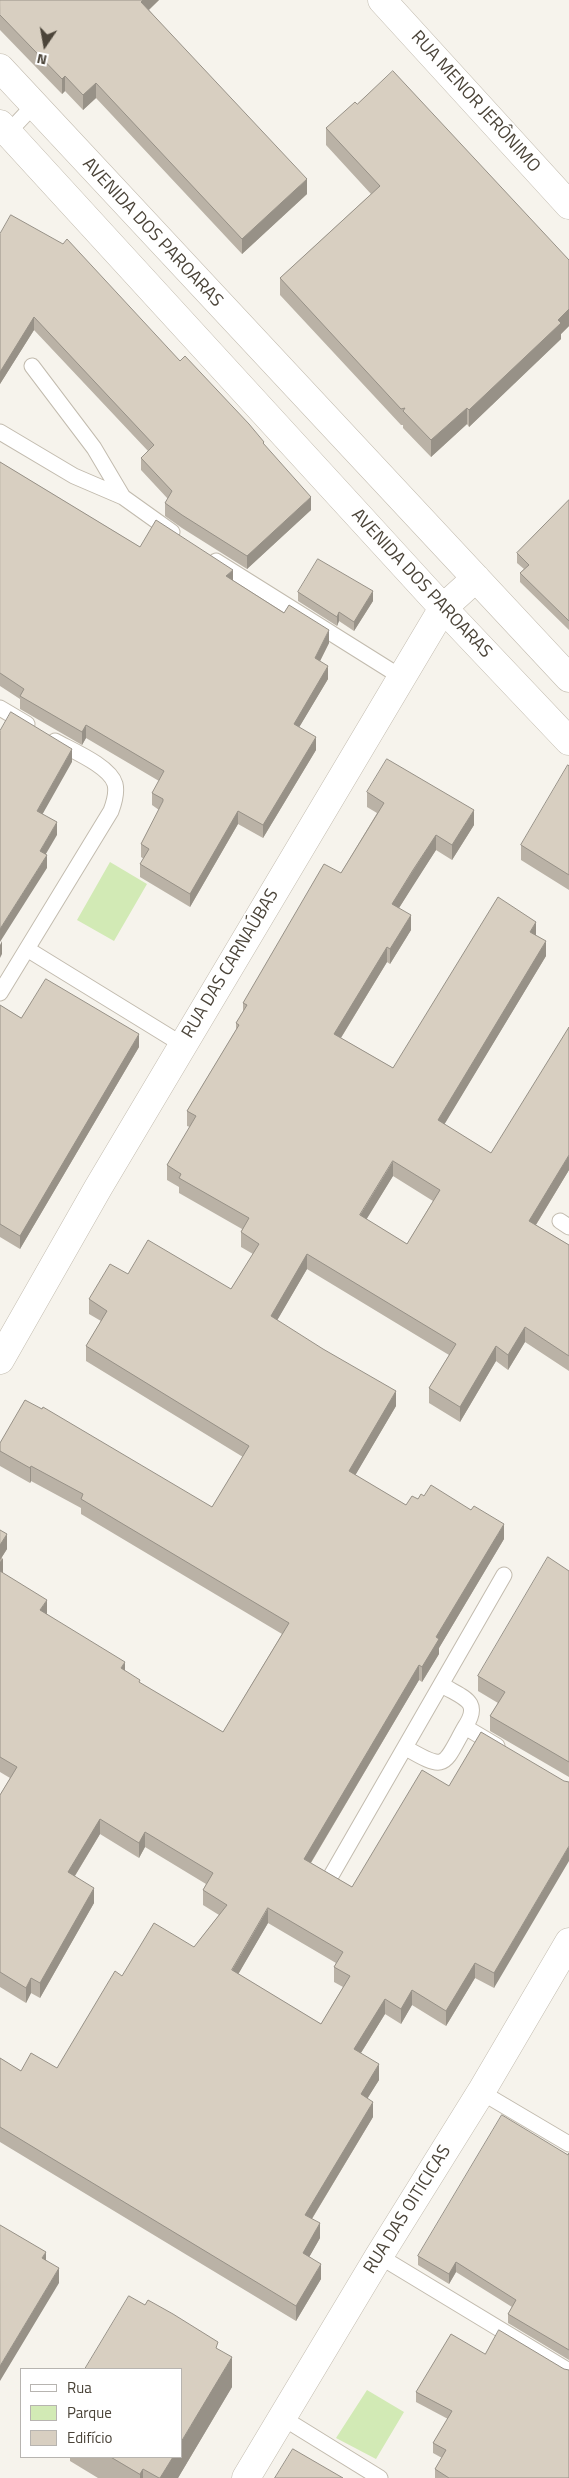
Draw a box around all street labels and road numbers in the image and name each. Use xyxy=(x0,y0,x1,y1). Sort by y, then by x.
street label: RUA MENOR JERÔNIMO xyxy=(406,27,544,177)
street label: AVENIDA DOS PAROARAS xyxy=(77,154,227,312)
street label: AVENIDA DOS PAROARAS xyxy=(346,505,496,663)
street label: RUA DAS CARNAÚBAS xyxy=(178,886,284,1042)
street label: RUA DAS OITICICAS xyxy=(360,2142,456,2278)

